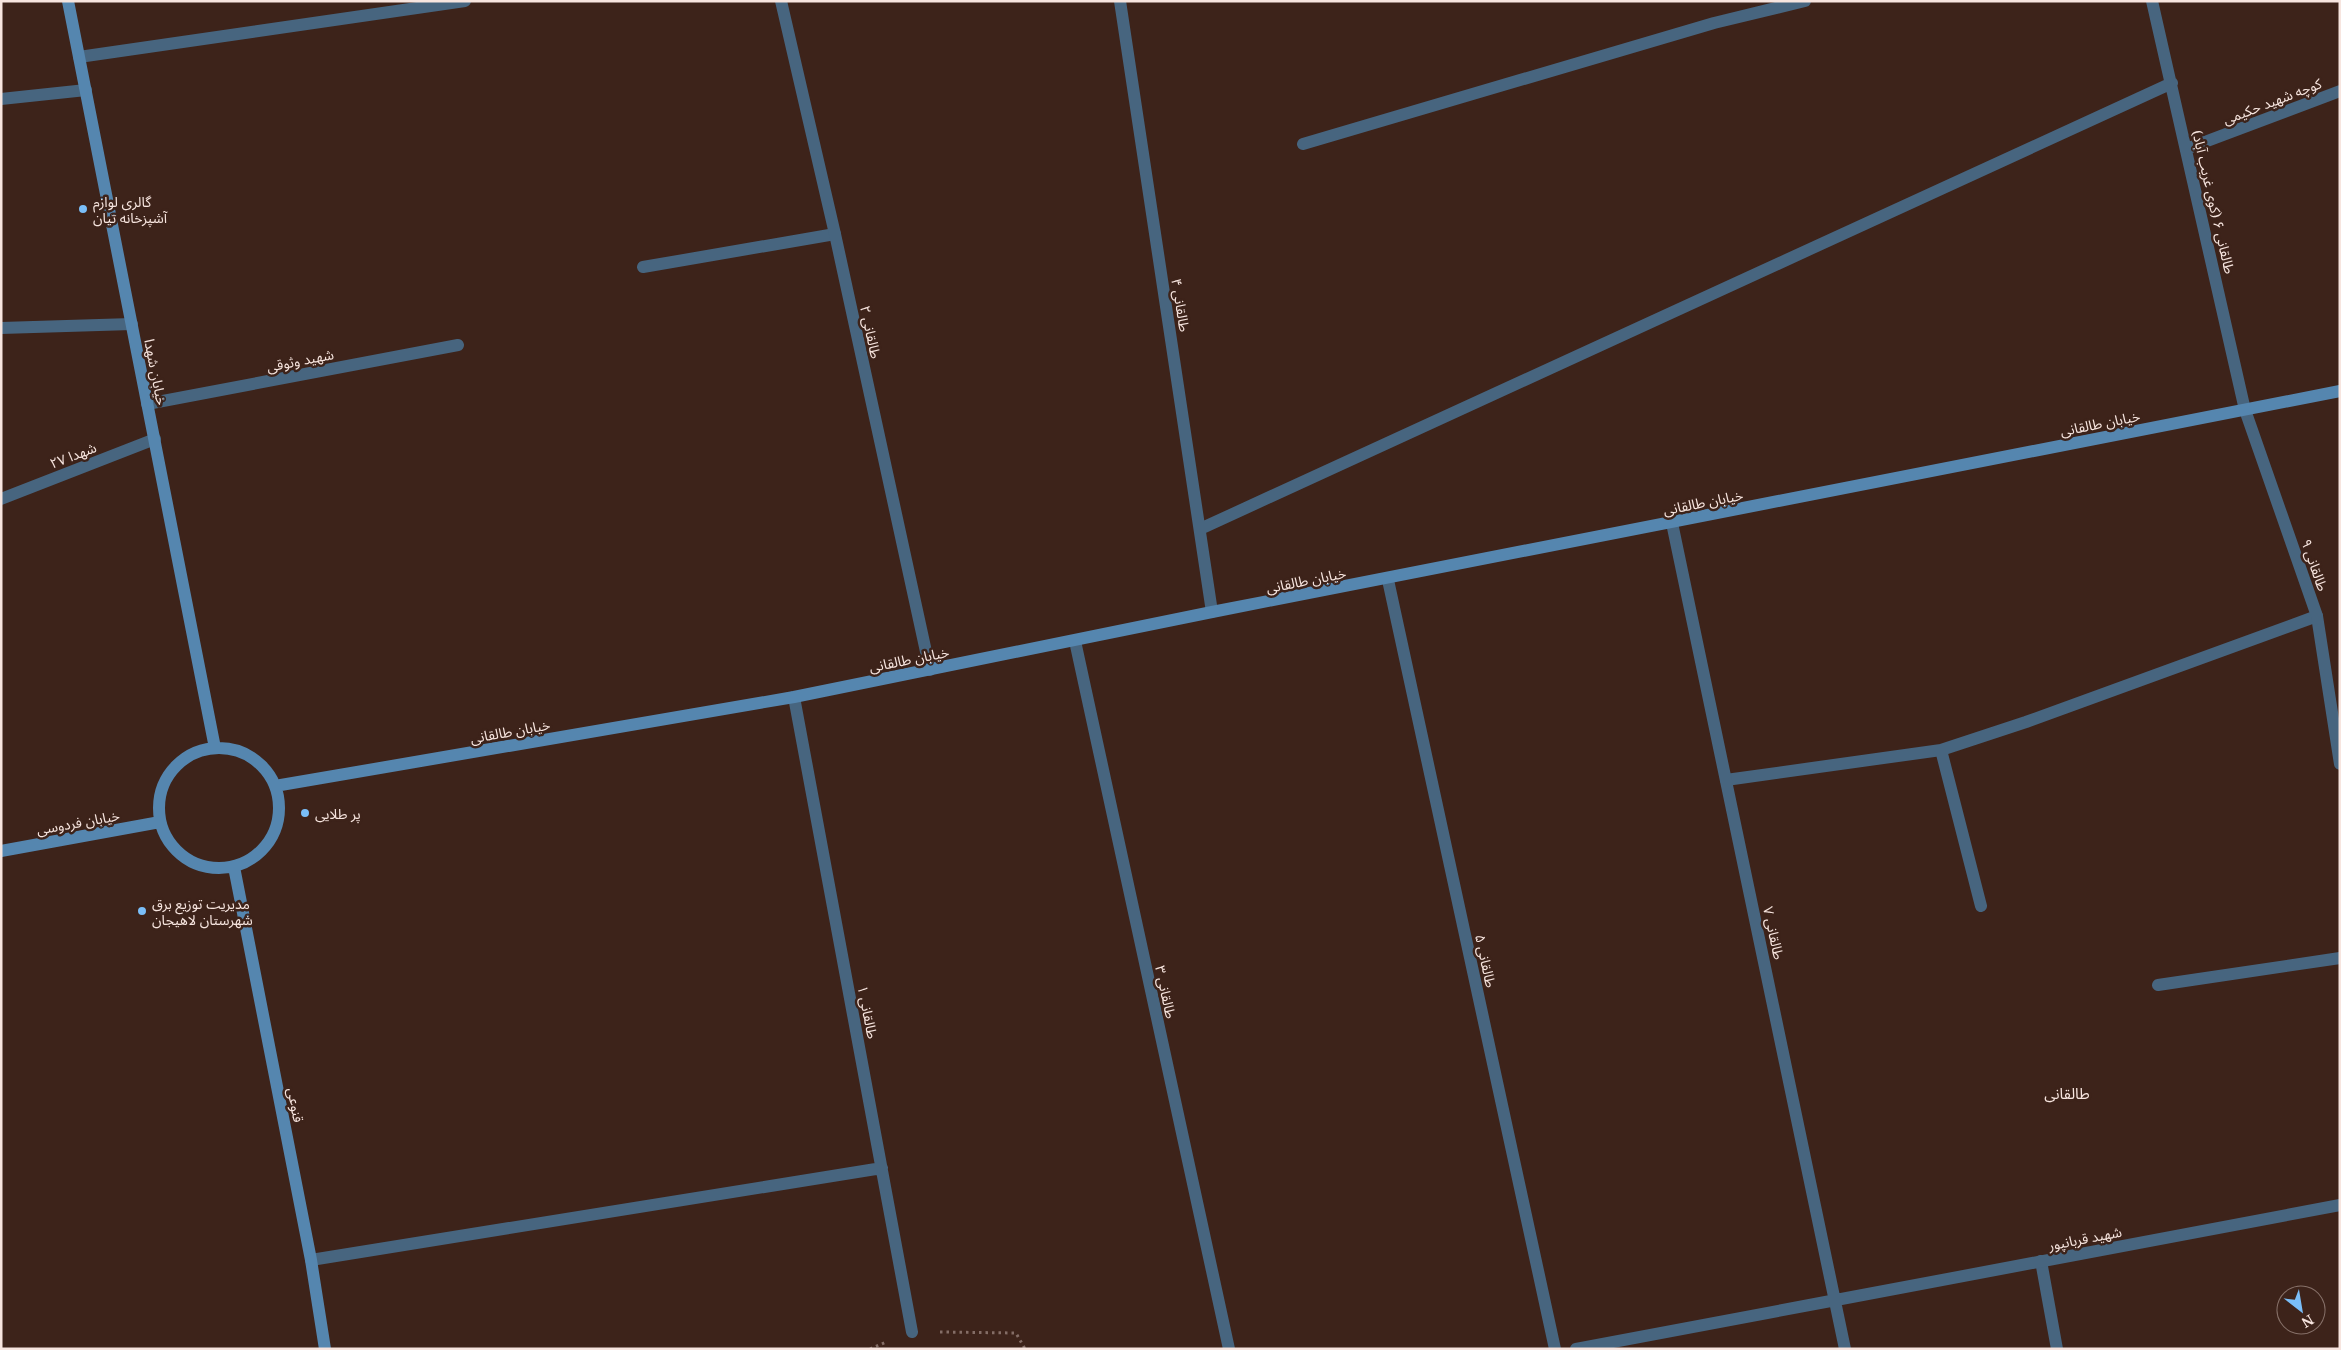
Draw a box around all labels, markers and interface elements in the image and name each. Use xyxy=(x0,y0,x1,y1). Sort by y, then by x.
street label: کوچه شهید حکیمی xyxy=(2220,73,2325,130)
street label: طالقانی ۶ (کوی غریب آباد) xyxy=(2188,128,2240,276)
place label: گالری لوازم آشپزخانه تیان xyxy=(93,192,168,228)
marker: گالری لوازم آشپزخانه تیان xyxy=(77,203,89,215)
street label: طالقانی ۴ xyxy=(1167,277,1195,333)
street label: طالقانی ۲ xyxy=(856,304,886,360)
street label: خیابان شهدا xyxy=(140,337,172,407)
street label: شهید وثوقی xyxy=(265,344,335,376)
street label: خیابان طالقانی xyxy=(2058,406,2142,440)
street label: ۲۷ شهدا xyxy=(47,437,99,473)
street label: خیابان طالقانی xyxy=(1661,485,1745,519)
street label: طالقانی ۹ xyxy=(2297,536,2333,594)
street label: خیابان طالقانی xyxy=(1264,563,1348,597)
street label: خیابان طالقانی xyxy=(867,642,951,676)
street label: خیابان طالقانی xyxy=(469,715,551,747)
place label: پر طلایی xyxy=(315,804,361,824)
street label: خیابان فردوسی xyxy=(35,805,121,839)
marker: پر طلایی xyxy=(299,807,311,819)
place label: مدیریت توزیع برق شهرستان لاهیجان xyxy=(152,894,253,929)
marker: مدیریت توزیع برق شهرستان لاهیجان xyxy=(136,905,148,917)
street label: طالقانی ۷ xyxy=(1759,905,1789,961)
street label: طالقانی ۵ xyxy=(1471,933,1501,989)
street label: طالقانی ۳ xyxy=(1151,964,1181,1020)
street label: طالقانی ۱ xyxy=(854,984,882,1040)
district label: طالقانی xyxy=(2044,1083,2090,1103)
street label: قنوعی xyxy=(283,1086,309,1124)
street label: شهید قربانپور xyxy=(2046,1222,2124,1256)
north arrow xyxy=(2276,1285,2326,1335)
text: N xyxy=(2298,1311,2318,1333)

